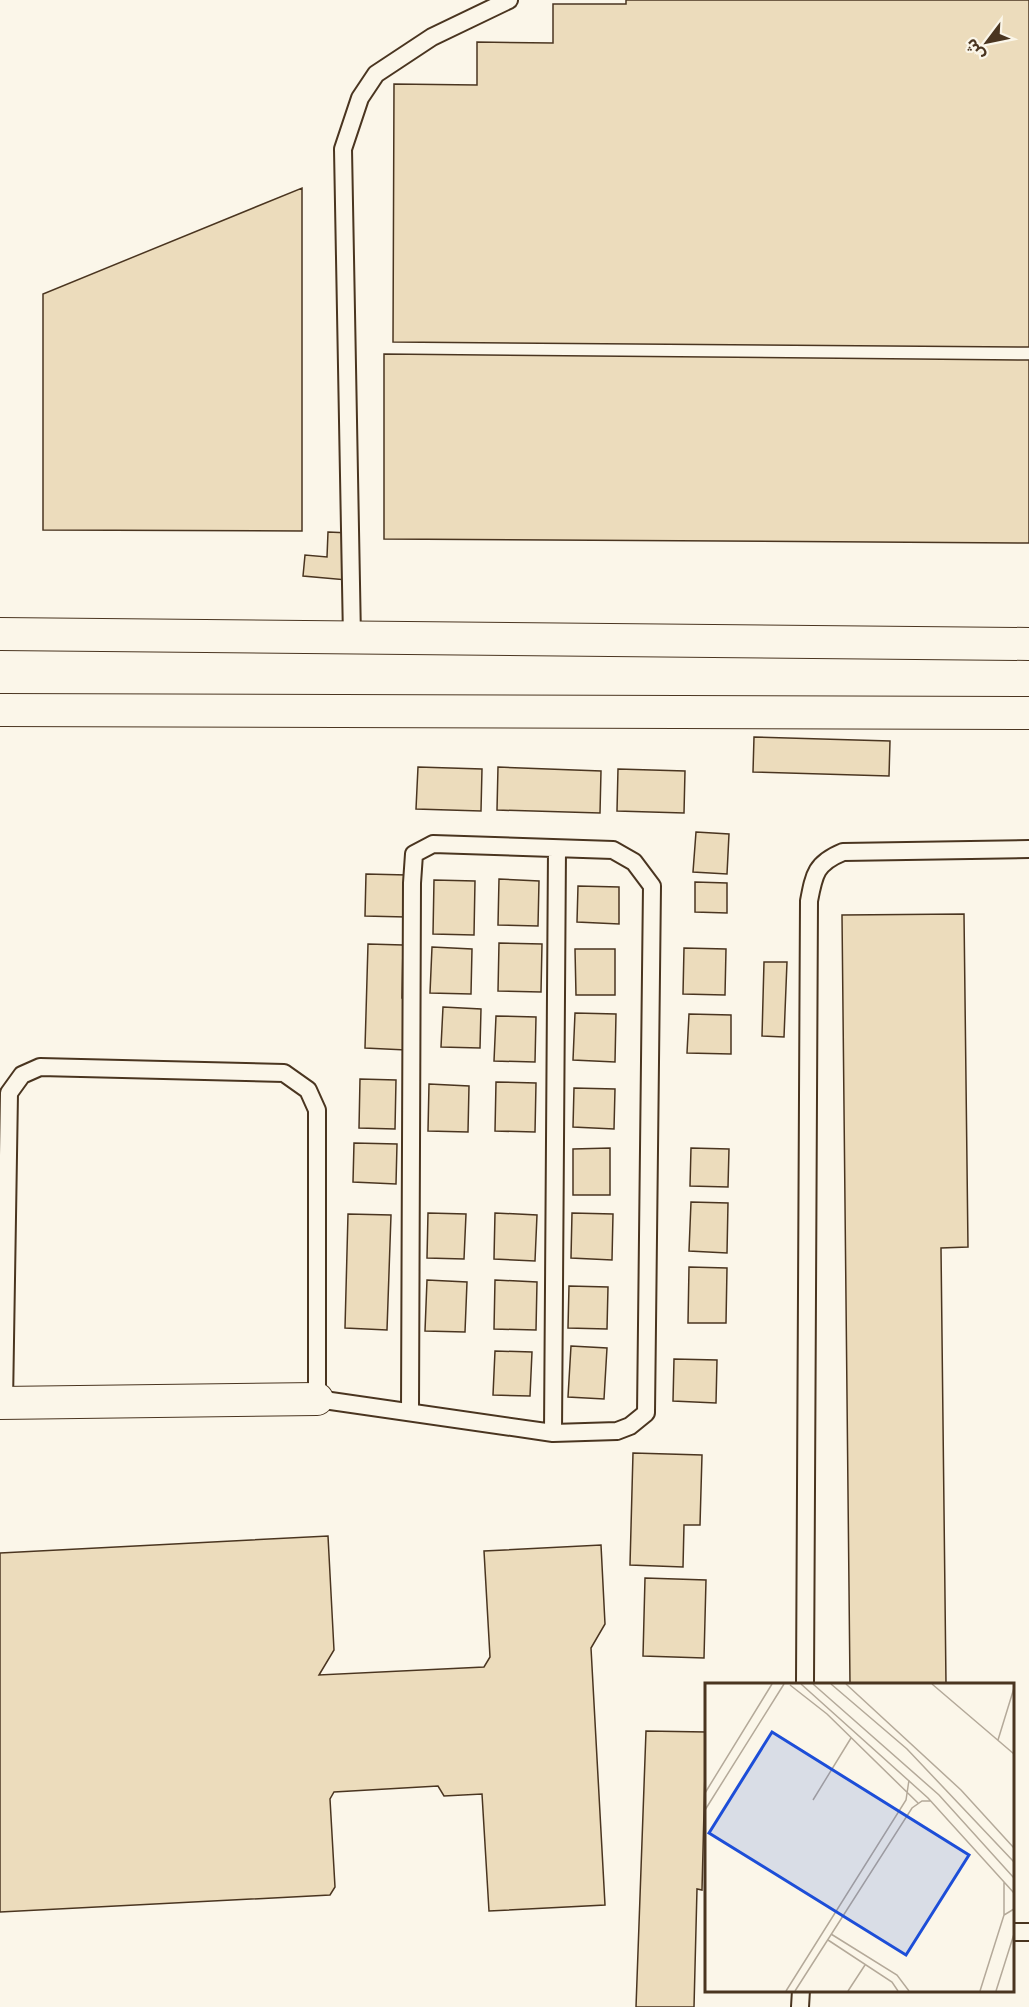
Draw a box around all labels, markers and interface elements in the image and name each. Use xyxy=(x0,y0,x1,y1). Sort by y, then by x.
north arrow xyxy=(957,12,1017,72)
text: ش xyxy=(959,35,989,65)
inset map xyxy=(705,1683,1014,1992)

